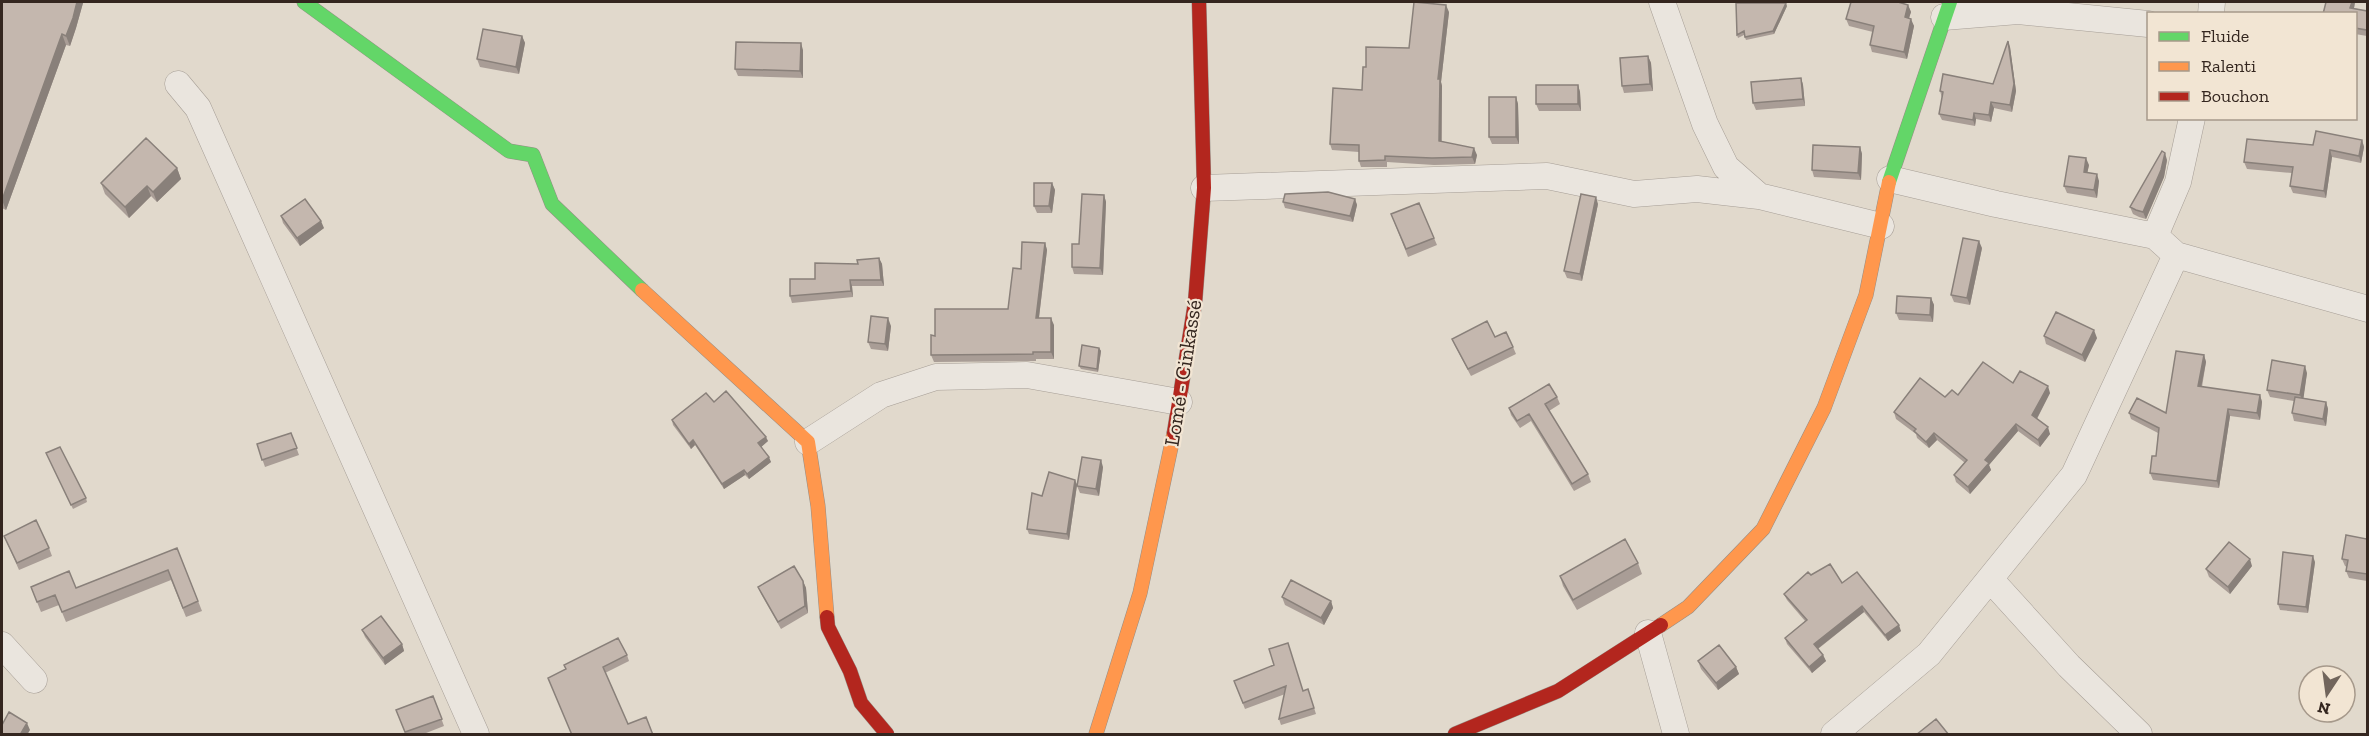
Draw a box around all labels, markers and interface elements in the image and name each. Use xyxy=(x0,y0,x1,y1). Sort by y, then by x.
legend xyxy=(2147,12,2357,120)
text: Fluide xyxy=(2201,25,2249,47)
text: Ralenti xyxy=(2201,55,2256,77)
text: Bouchon xyxy=(2201,85,2270,107)
street label: Lomé - Cinkassé xyxy=(1159,298,1206,448)
north arrow xyxy=(2297,664,2357,724)
text: N xyxy=(2316,698,2332,719)

